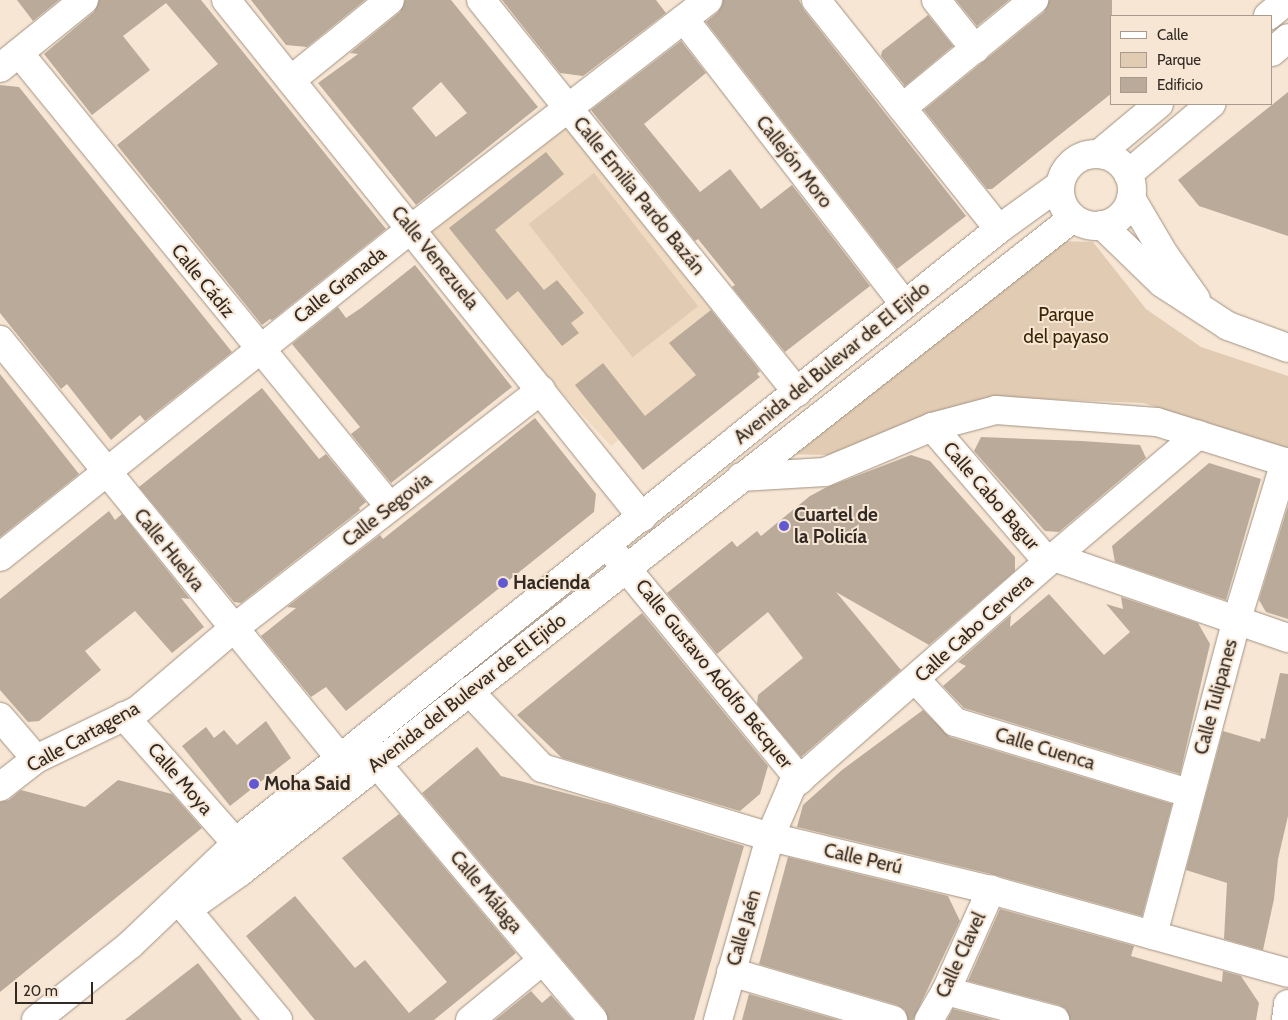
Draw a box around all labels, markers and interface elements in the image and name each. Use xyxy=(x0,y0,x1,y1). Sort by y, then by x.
legend xyxy=(1110,15,1273,105)
text: Calle xyxy=(1157,26,1188,44)
text: Parque xyxy=(1157,51,1201,69)
text: Edificio xyxy=(1157,76,1203,94)
street label: Callejón Moro xyxy=(751,111,837,213)
street label: Calle Emilia Pardo Bazán xyxy=(568,112,710,280)
street label: Calle Venezuela xyxy=(386,202,484,314)
street label: Calle Cádiz xyxy=(166,240,240,322)
street label: Calle Granada xyxy=(289,242,391,328)
street label: Avenida del Bulevar de El Ejido xyxy=(730,277,934,449)
park label: Parque del payaso xyxy=(1023,304,1109,348)
street label: Calle Cabo Bagur xyxy=(938,437,1044,555)
street label: Calle Segovia xyxy=(338,468,436,552)
street label: Calle Huelva xyxy=(129,504,209,596)
place label: Cuartel de la Policía xyxy=(794,504,878,548)
marker: Cuartel de la Policía xyxy=(778,520,790,532)
street label: Calle Cabo Cervera xyxy=(910,569,1038,687)
place label: Hacienda xyxy=(513,572,590,594)
street label: Calle Gustavo Adolfo Bécquer xyxy=(631,575,797,773)
marker: Hacienda xyxy=(497,577,509,589)
street label: Avenida del Bulevar de El Ejido xyxy=(363,609,571,777)
street label: Calle Tulipanes xyxy=(1190,637,1242,757)
street label: Calle Cartagena xyxy=(23,697,143,777)
street label: Calle Cuenca xyxy=(992,723,1098,775)
street label: Calle Moya xyxy=(143,738,217,820)
place label: Moha Said xyxy=(264,773,351,795)
marker: Moha Said xyxy=(248,778,260,790)
street label: Calle Perú xyxy=(821,839,905,879)
street label: Calle Málaga xyxy=(445,846,527,938)
street label: Calle Jaén xyxy=(722,887,766,969)
street label: Calle Clavel xyxy=(931,908,991,1002)
scale bar xyxy=(18,972,95,1004)
text: 20 m xyxy=(23,982,58,1000)

